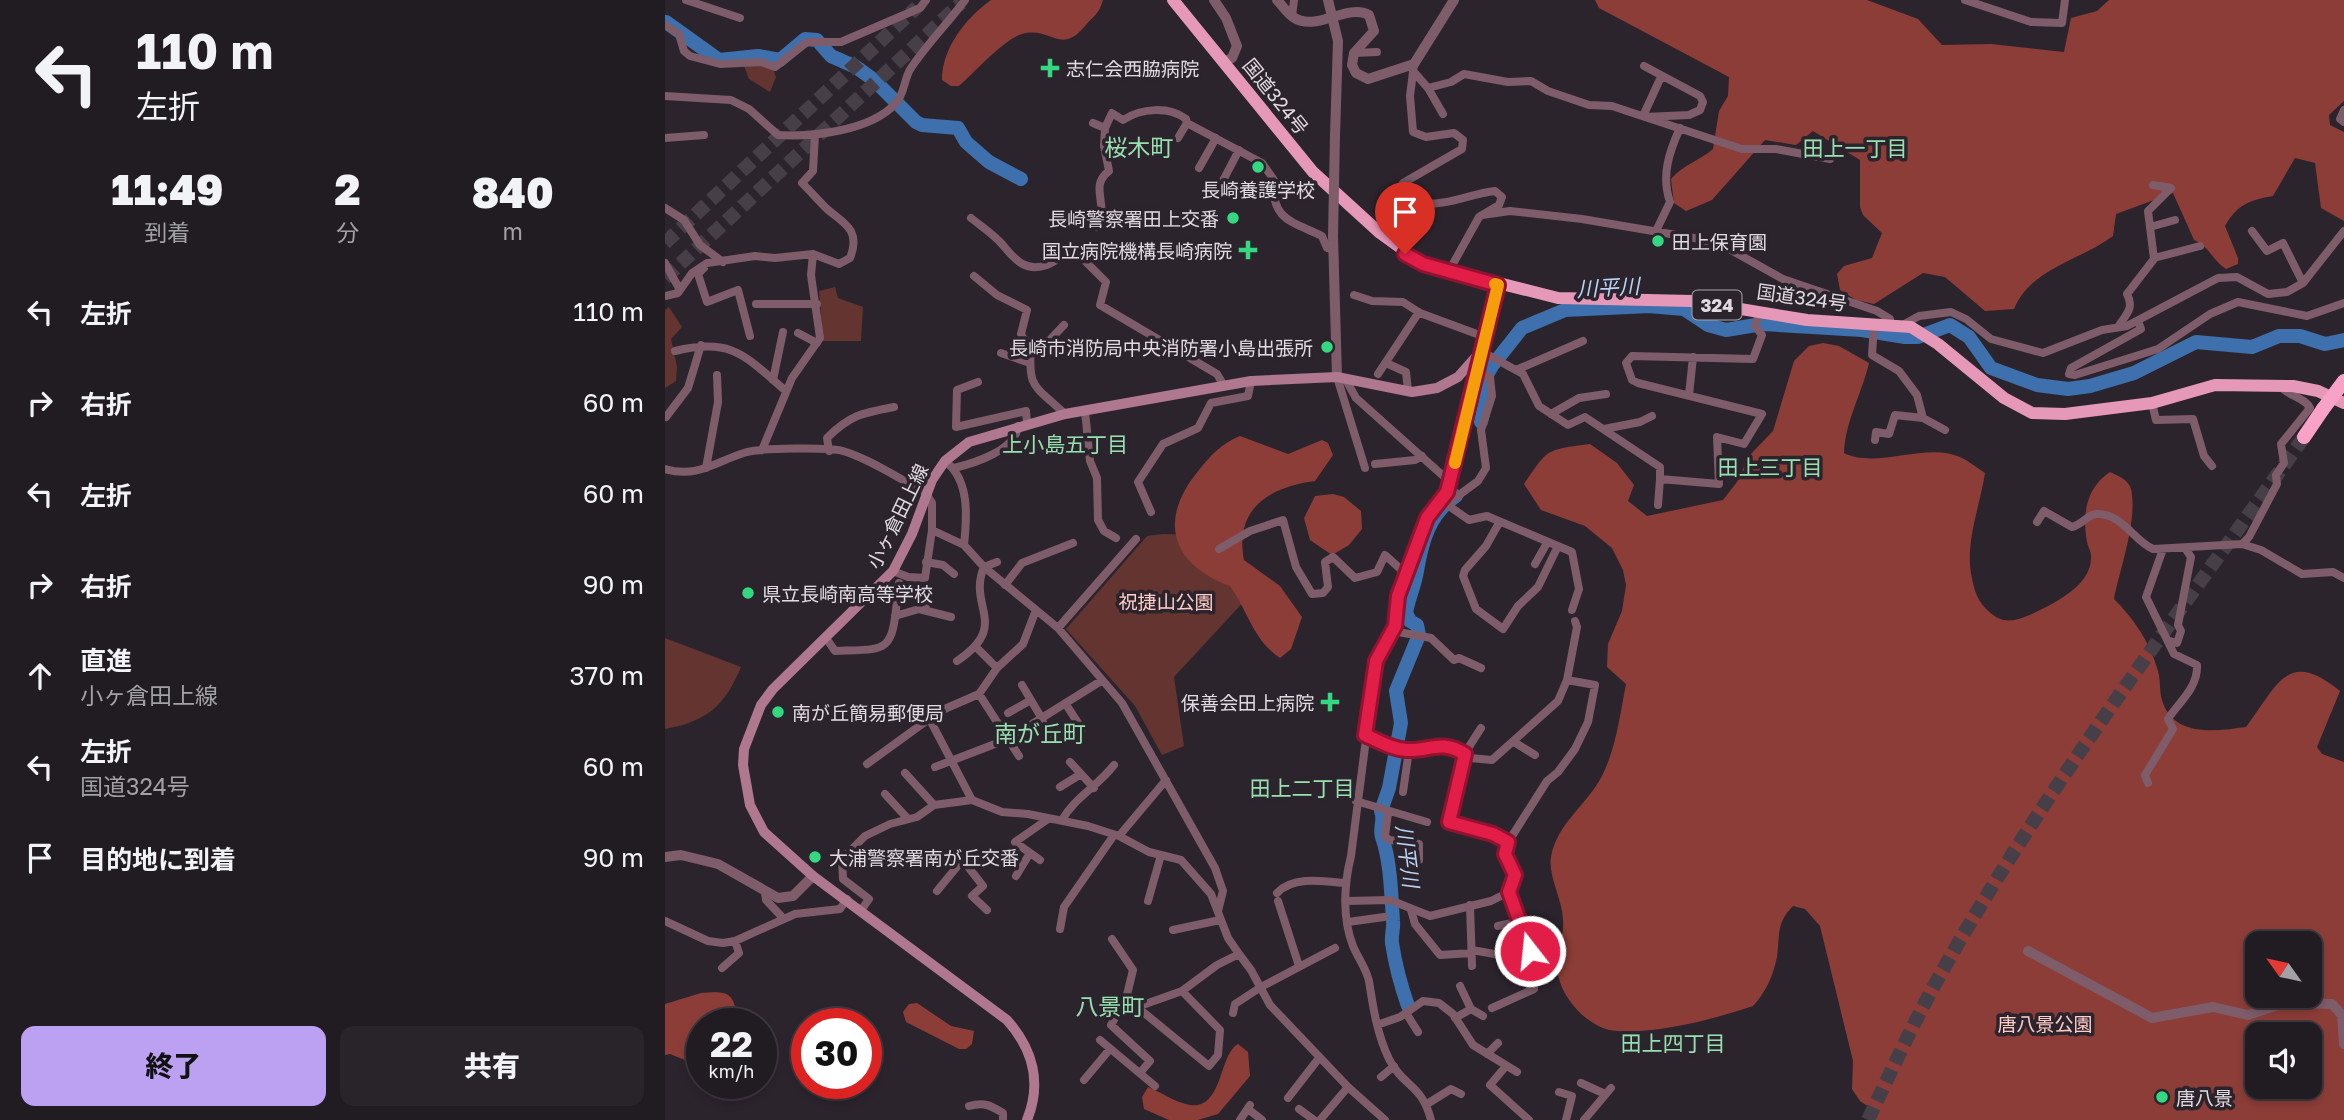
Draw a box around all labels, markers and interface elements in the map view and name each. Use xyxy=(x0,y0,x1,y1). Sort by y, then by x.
text: 110 m xyxy=(136,21,273,80)
icon: left xyxy=(21,28,112,119)
street label: 国道324号 xyxy=(1239,54,1313,138)
place label: 志仁会西脇病院 xyxy=(1066,57,1199,80)
marker: 志仁会西脇病院 xyxy=(1040,58,1060,78)
text: 左折 xyxy=(136,87,200,125)
district label: 桜木町 xyxy=(1105,133,1174,161)
district label: 田上一丁目 xyxy=(1803,135,1908,161)
marker: 長崎養護学校 xyxy=(1250,159,1266,175)
text: 11:49 xyxy=(111,164,223,214)
text: 2 xyxy=(335,164,361,214)
text: 840 xyxy=(472,167,554,217)
place label: 長崎養護学校 xyxy=(1201,178,1315,201)
pin xyxy=(1375,182,1435,254)
icon: arrive xyxy=(1386,193,1424,231)
place label: 長崎警察署田上交番 xyxy=(1048,207,1219,230)
marker: 長崎警察署田上交番 xyxy=(1225,210,1241,226)
text: m xyxy=(503,217,523,245)
text: 到着 xyxy=(144,218,190,246)
text: 分 xyxy=(336,218,359,246)
place label: 田上保育園 xyxy=(1672,230,1767,253)
marker: 田上保育園 xyxy=(1650,233,1666,249)
place label: 国立病院機構長崎病院 xyxy=(1042,239,1232,262)
marker: 国立病院機構長崎病院 xyxy=(1238,240,1258,260)
water label: 川平川 xyxy=(1576,272,1642,302)
street label: 国道324号 xyxy=(1755,279,1849,315)
road number: 324 xyxy=(1693,290,1741,320)
icon: left xyxy=(21,293,59,331)
text: 110 m xyxy=(573,296,644,327)
text: 左折 xyxy=(80,298,132,329)
place label: 長崎市消防局中央消防署小島出張所 xyxy=(1009,336,1313,359)
marker: 長崎市消防局中央消防署小島出張所 xyxy=(1319,339,1335,355)
icon: right xyxy=(21,384,59,422)
text: 60 m xyxy=(583,387,644,418)
text: 右折 xyxy=(80,389,132,420)
district label: 上小島五丁目 xyxy=(1002,431,1128,457)
district label: 田上三丁目 xyxy=(1718,454,1823,480)
street label: 小ヶ倉田上線 xyxy=(862,460,932,572)
icon: left xyxy=(21,475,59,513)
text: 60 m xyxy=(583,478,644,509)
text: 左折 xyxy=(80,480,132,511)
icon: right xyxy=(21,566,59,604)
text: 90 m xyxy=(583,569,644,600)
text: 右折 xyxy=(80,571,132,602)
place label: 県立長崎南高等学校 xyxy=(762,582,933,605)
marker: 県立長崎南高等学校 xyxy=(740,585,756,601)
park label: 祝捷山公園 xyxy=(1118,590,1214,613)
text: 直進 xyxy=(80,645,132,676)
icon: ahead xyxy=(21,657,59,695)
text: 370 m xyxy=(569,660,644,691)
text: 小ヶ倉田上線 xyxy=(80,681,218,709)
place label: 保善会田上病院 xyxy=(1181,691,1314,714)
marker: 保善会田上病院 xyxy=(1320,692,1340,712)
place label: 南が丘簡易郵便局 xyxy=(792,701,944,724)
marker: 南が丘簡易郵便局 xyxy=(770,704,786,720)
district label: 南が丘町 xyxy=(994,719,1086,747)
text: 左折 xyxy=(80,736,132,767)
icon: left xyxy=(21,748,59,786)
text: 60 m xyxy=(583,751,644,782)
text: 国道324号 xyxy=(80,772,190,800)
district label: 田上二丁目 xyxy=(1250,775,1355,801)
water label: 川平川 xyxy=(1391,823,1425,891)
icon: arrive xyxy=(21,839,59,877)
text: 90 m xyxy=(583,842,644,873)
text: 目的地に到着 xyxy=(80,844,236,875)
place label: 大浦警察署南が丘交番 xyxy=(829,846,1019,869)
marker: 大浦警察署南が丘交番 xyxy=(807,849,823,865)
position arrow xyxy=(1493,914,1567,988)
north arrow xyxy=(2245,931,2322,1008)
map controls xyxy=(2245,931,2322,1099)
district label: 八景町 xyxy=(1076,992,1145,1020)
speed limit sign: 30 xyxy=(791,1008,882,1099)
park label: 唐八景公園 xyxy=(1997,1012,2093,1035)
button: sound xyxy=(2245,1022,2322,1099)
text: 22 xyxy=(710,1023,753,1065)
button: 終了 xyxy=(21,1026,326,1106)
button: 共有 xyxy=(340,1026,644,1106)
district label: 田上四丁目 xyxy=(1621,1030,1726,1056)
text: km/h xyxy=(709,1060,754,1082)
place label: 唐八景 xyxy=(2176,1086,2233,1109)
marker: 唐八景 xyxy=(2154,1089,2170,1105)

